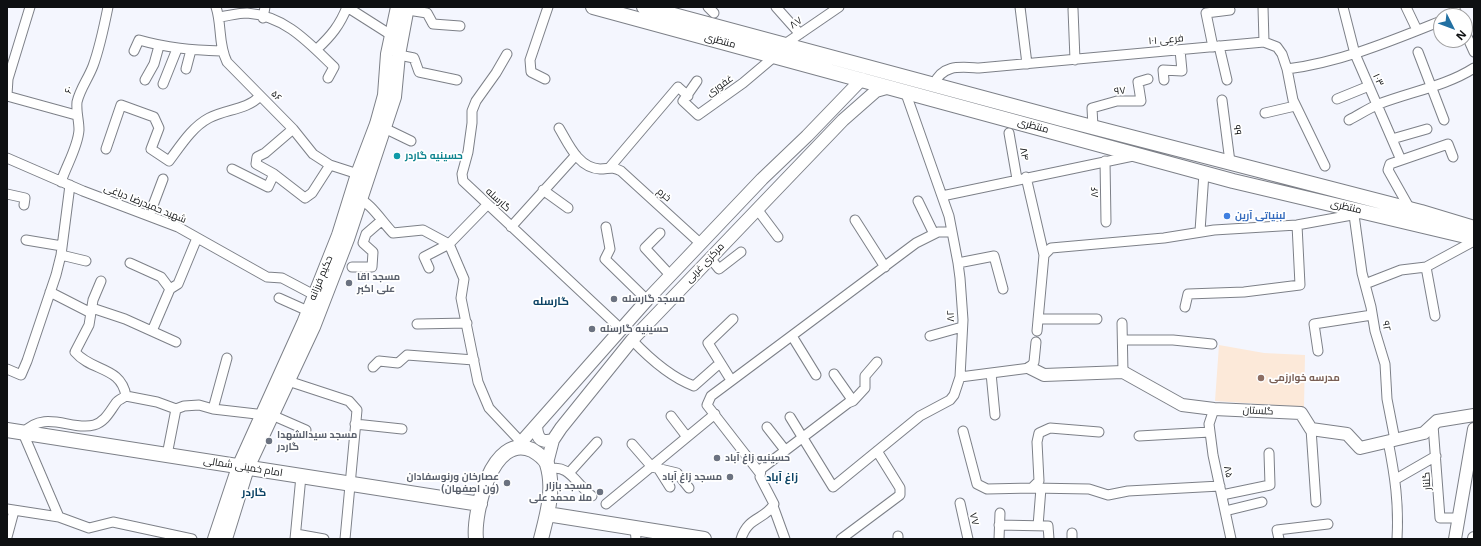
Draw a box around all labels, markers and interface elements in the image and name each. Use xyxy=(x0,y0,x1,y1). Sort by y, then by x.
north arrow xyxy=(1433,8,1473,48)
street label: ۸۷ xyxy=(787,15,805,31)
text: N xyxy=(1453,27,1470,44)
street label: منتظری xyxy=(703,31,737,51)
street label: فرعی ۱۰۱ xyxy=(1148,32,1184,48)
street label: ۱۰۳ xyxy=(1370,72,1386,88)
street label: غفوری xyxy=(704,73,736,99)
street label: ۹۷ xyxy=(1114,84,1126,98)
street label: ۶۰ xyxy=(62,85,76,95)
street label: ۵۶ xyxy=(268,88,284,104)
street label: منتظری xyxy=(1016,116,1050,136)
street label: ۹۹ xyxy=(1230,124,1244,136)
street label: ۸۴ xyxy=(1017,147,1031,161)
place label: حسینیه گاردر xyxy=(405,150,463,162)
marker: حسینیه گاردر xyxy=(392,151,402,161)
street label: شهید حمیدرضا دباغی xyxy=(102,182,188,226)
street label: گارسله xyxy=(483,186,513,214)
street label: خرم xyxy=(654,186,674,204)
street label: ۸۶ xyxy=(1089,186,1101,198)
street label: منتظری xyxy=(1329,198,1363,216)
place label: لبنیاتی آرین xyxy=(1235,210,1286,222)
marker: لبنیاتی آرین xyxy=(1222,211,1232,221)
street label: مرکزی غربی xyxy=(683,241,727,285)
street label: حکیم فرزانه xyxy=(307,254,335,302)
place label: مسجد اقا علی اکبر xyxy=(357,271,400,294)
marker: مسجد اقا علی اکبر xyxy=(344,278,354,288)
place label: مسجد گارسله xyxy=(622,293,685,305)
marker: مسجد گارسله xyxy=(609,294,619,304)
district label: گارسله xyxy=(533,295,569,309)
street label: ۸۲ xyxy=(945,310,957,322)
street label: ۹۲ xyxy=(1379,320,1393,332)
place label: حسینیه گارسله xyxy=(600,323,668,335)
marker: حسینیه گارسله xyxy=(587,324,597,334)
place label: مدرسه خوارزمی xyxy=(1269,372,1340,384)
marker: مدرسه خوارزمی xyxy=(1256,373,1266,383)
street label: گلستان xyxy=(1242,404,1274,418)
place label: مسجد سیدالشهدا گاردر xyxy=(277,429,357,452)
marker: مسجد سیدالشهدا گاردر xyxy=(264,436,274,446)
place label: حسینیه زاغ آباد xyxy=(725,452,790,464)
marker: حسینیه زاغ آباد xyxy=(712,453,722,463)
street label: امام خمینی شمالی xyxy=(203,455,283,479)
street label: ۸۵ xyxy=(1221,465,1235,479)
place label: عصارخان ورنوسفادان (ون اصفهان) xyxy=(407,471,499,494)
place label: مسجد زاغ آباد xyxy=(662,471,722,483)
district label: زاغ آباد xyxy=(766,471,798,485)
street label: گلنار xyxy=(1420,471,1434,491)
marker: مسجد زاغ آباد xyxy=(725,472,735,482)
marker: عصارخان ورنوسفادان (ون اصفهان) xyxy=(502,478,512,488)
place label: مسجد بازار ملا محمد علی xyxy=(529,480,592,504)
district label: گاردر xyxy=(242,486,266,500)
marker: مسجد بازار ملا محمد علی xyxy=(595,487,605,497)
street label: ۷۷ xyxy=(967,512,981,526)

